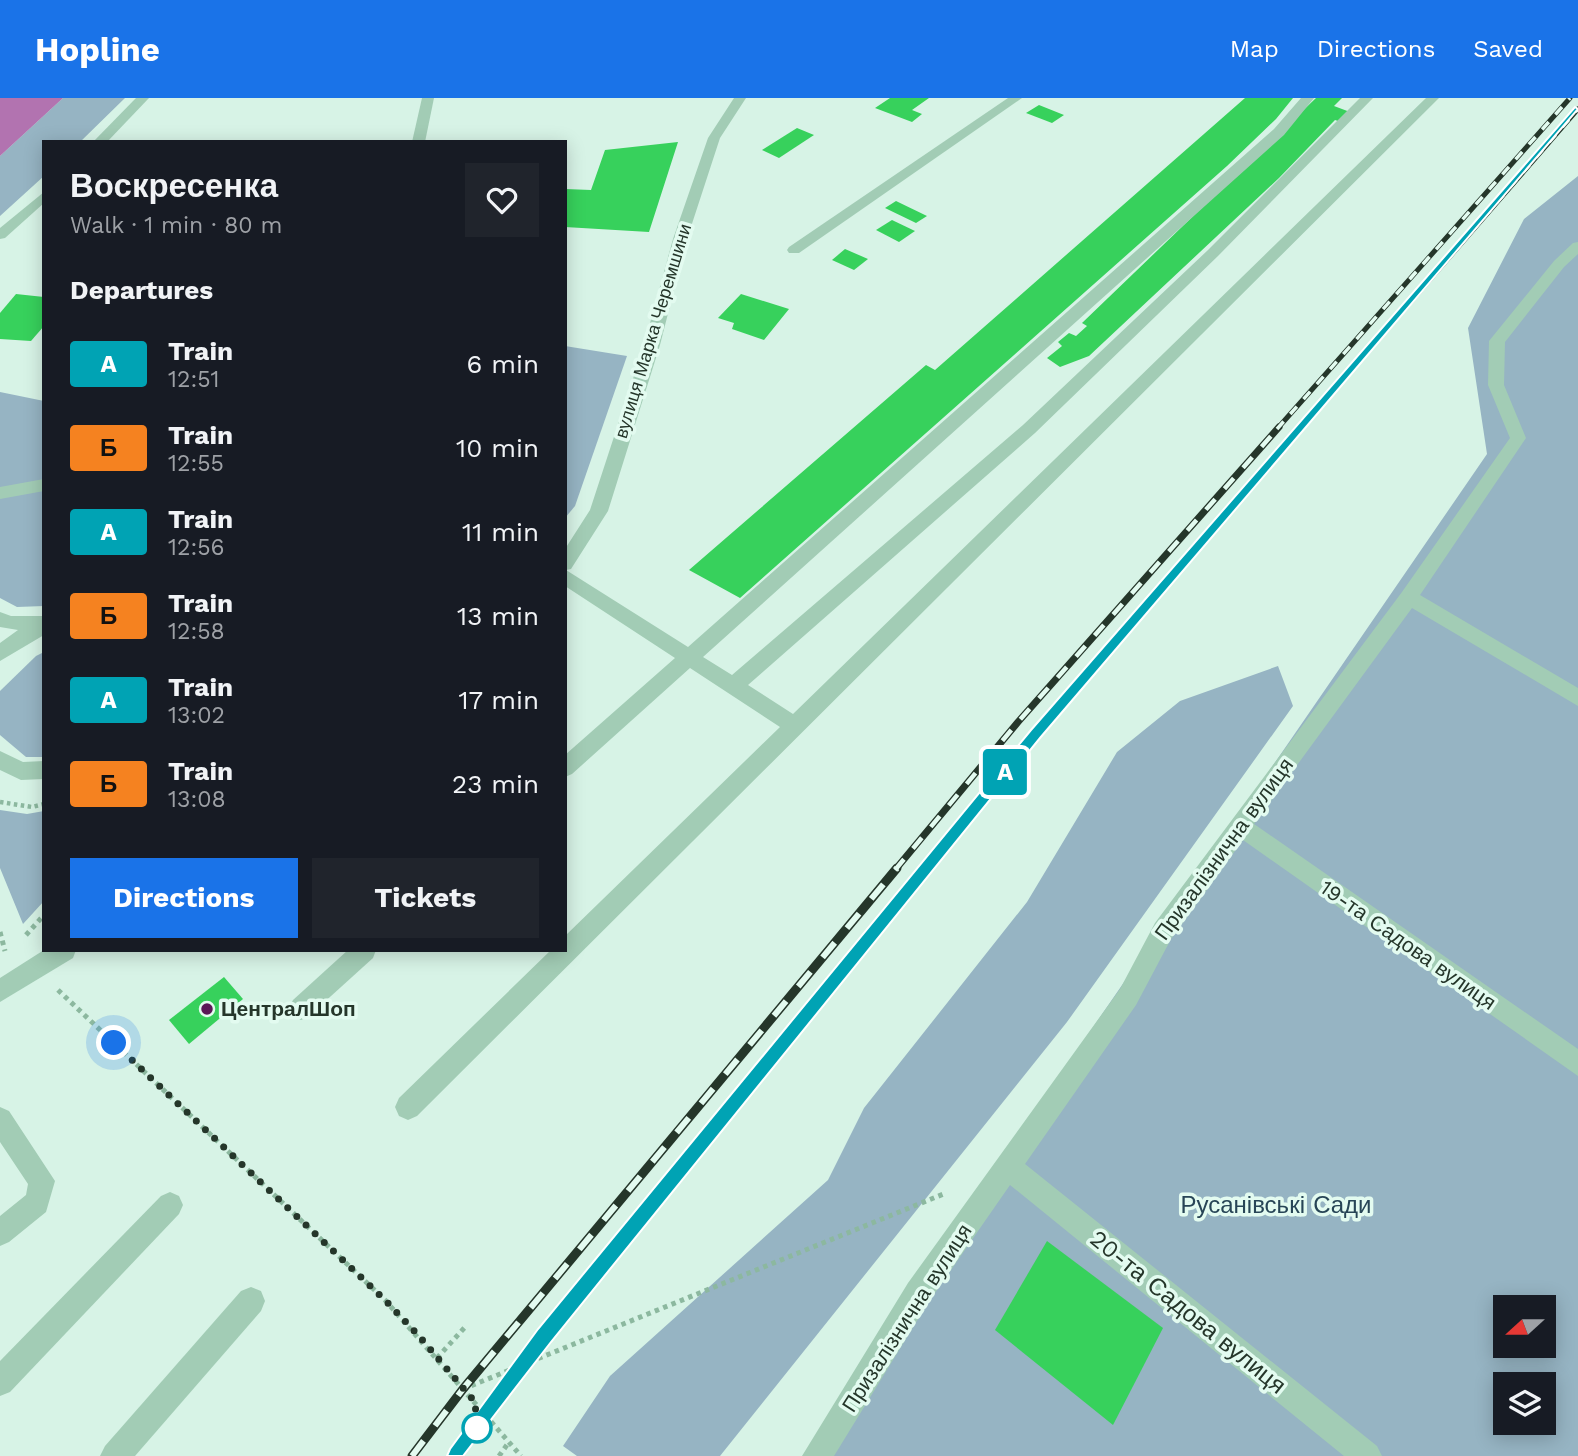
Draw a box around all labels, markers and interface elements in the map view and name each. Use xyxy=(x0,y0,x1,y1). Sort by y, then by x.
text: Hopline xyxy=(35,30,160,69)
text: Map xyxy=(1230,35,1279,63)
text: Directions xyxy=(1317,35,1435,63)
text: Saved xyxy=(1473,35,1543,63)
button: heart xyxy=(465,163,539,237)
text: Воскресенка xyxy=(70,166,278,205)
text: Walk · 1 min · 80 m xyxy=(70,212,282,239)
street label: вулиця Марка Черемшини xyxy=(610,221,695,441)
text: Departures xyxy=(70,275,213,305)
text: Train xyxy=(168,336,233,366)
text: 6 min xyxy=(467,349,539,379)
text: A xyxy=(100,350,117,378)
text: 12:51 xyxy=(168,366,220,393)
text: Train xyxy=(168,420,233,450)
text: 10 min xyxy=(456,433,539,463)
text: Б xyxy=(100,434,117,462)
text: 12:55 xyxy=(168,450,224,477)
text: Train xyxy=(168,504,233,534)
text: 11 min xyxy=(462,517,539,547)
text: A xyxy=(100,518,117,546)
text: 12:56 xyxy=(168,534,225,561)
text: Train xyxy=(168,588,233,618)
text: 13 min xyxy=(457,601,539,631)
text: Б xyxy=(100,602,117,630)
text: 12:58 xyxy=(168,618,225,645)
text: Train xyxy=(168,672,233,702)
text: 17 min xyxy=(458,685,539,715)
text: A xyxy=(100,686,117,714)
text: 13:02 xyxy=(168,702,225,729)
line badge: A xyxy=(982,749,1028,795)
street label: Призалізнична вулиця xyxy=(1149,753,1298,945)
text: Train xyxy=(168,756,233,786)
text: A xyxy=(997,758,1013,786)
text: 23 min xyxy=(452,769,539,799)
text: Б xyxy=(100,770,117,798)
text: 13:08 xyxy=(168,786,226,813)
button: Directions xyxy=(70,858,298,938)
button: Tickets xyxy=(312,858,539,938)
street label: 19-та Садова вулиця xyxy=(1316,874,1501,1015)
place label: ЦентралШоп xyxy=(221,996,356,1021)
marker: ЦентралШоп xyxy=(199,1001,215,1017)
your location xyxy=(96,1025,131,1060)
park label: Русанівські Сади xyxy=(1180,1191,1372,1219)
street label: Призалізнична вулиця xyxy=(836,1219,977,1416)
street label: 20-та Садова вулиця xyxy=(1085,1224,1291,1400)
north arrow xyxy=(1493,1295,1556,1358)
map controls xyxy=(1493,1295,1556,1435)
button: layers xyxy=(1493,1372,1556,1435)
unlabelled marker xyxy=(462,1413,492,1443)

